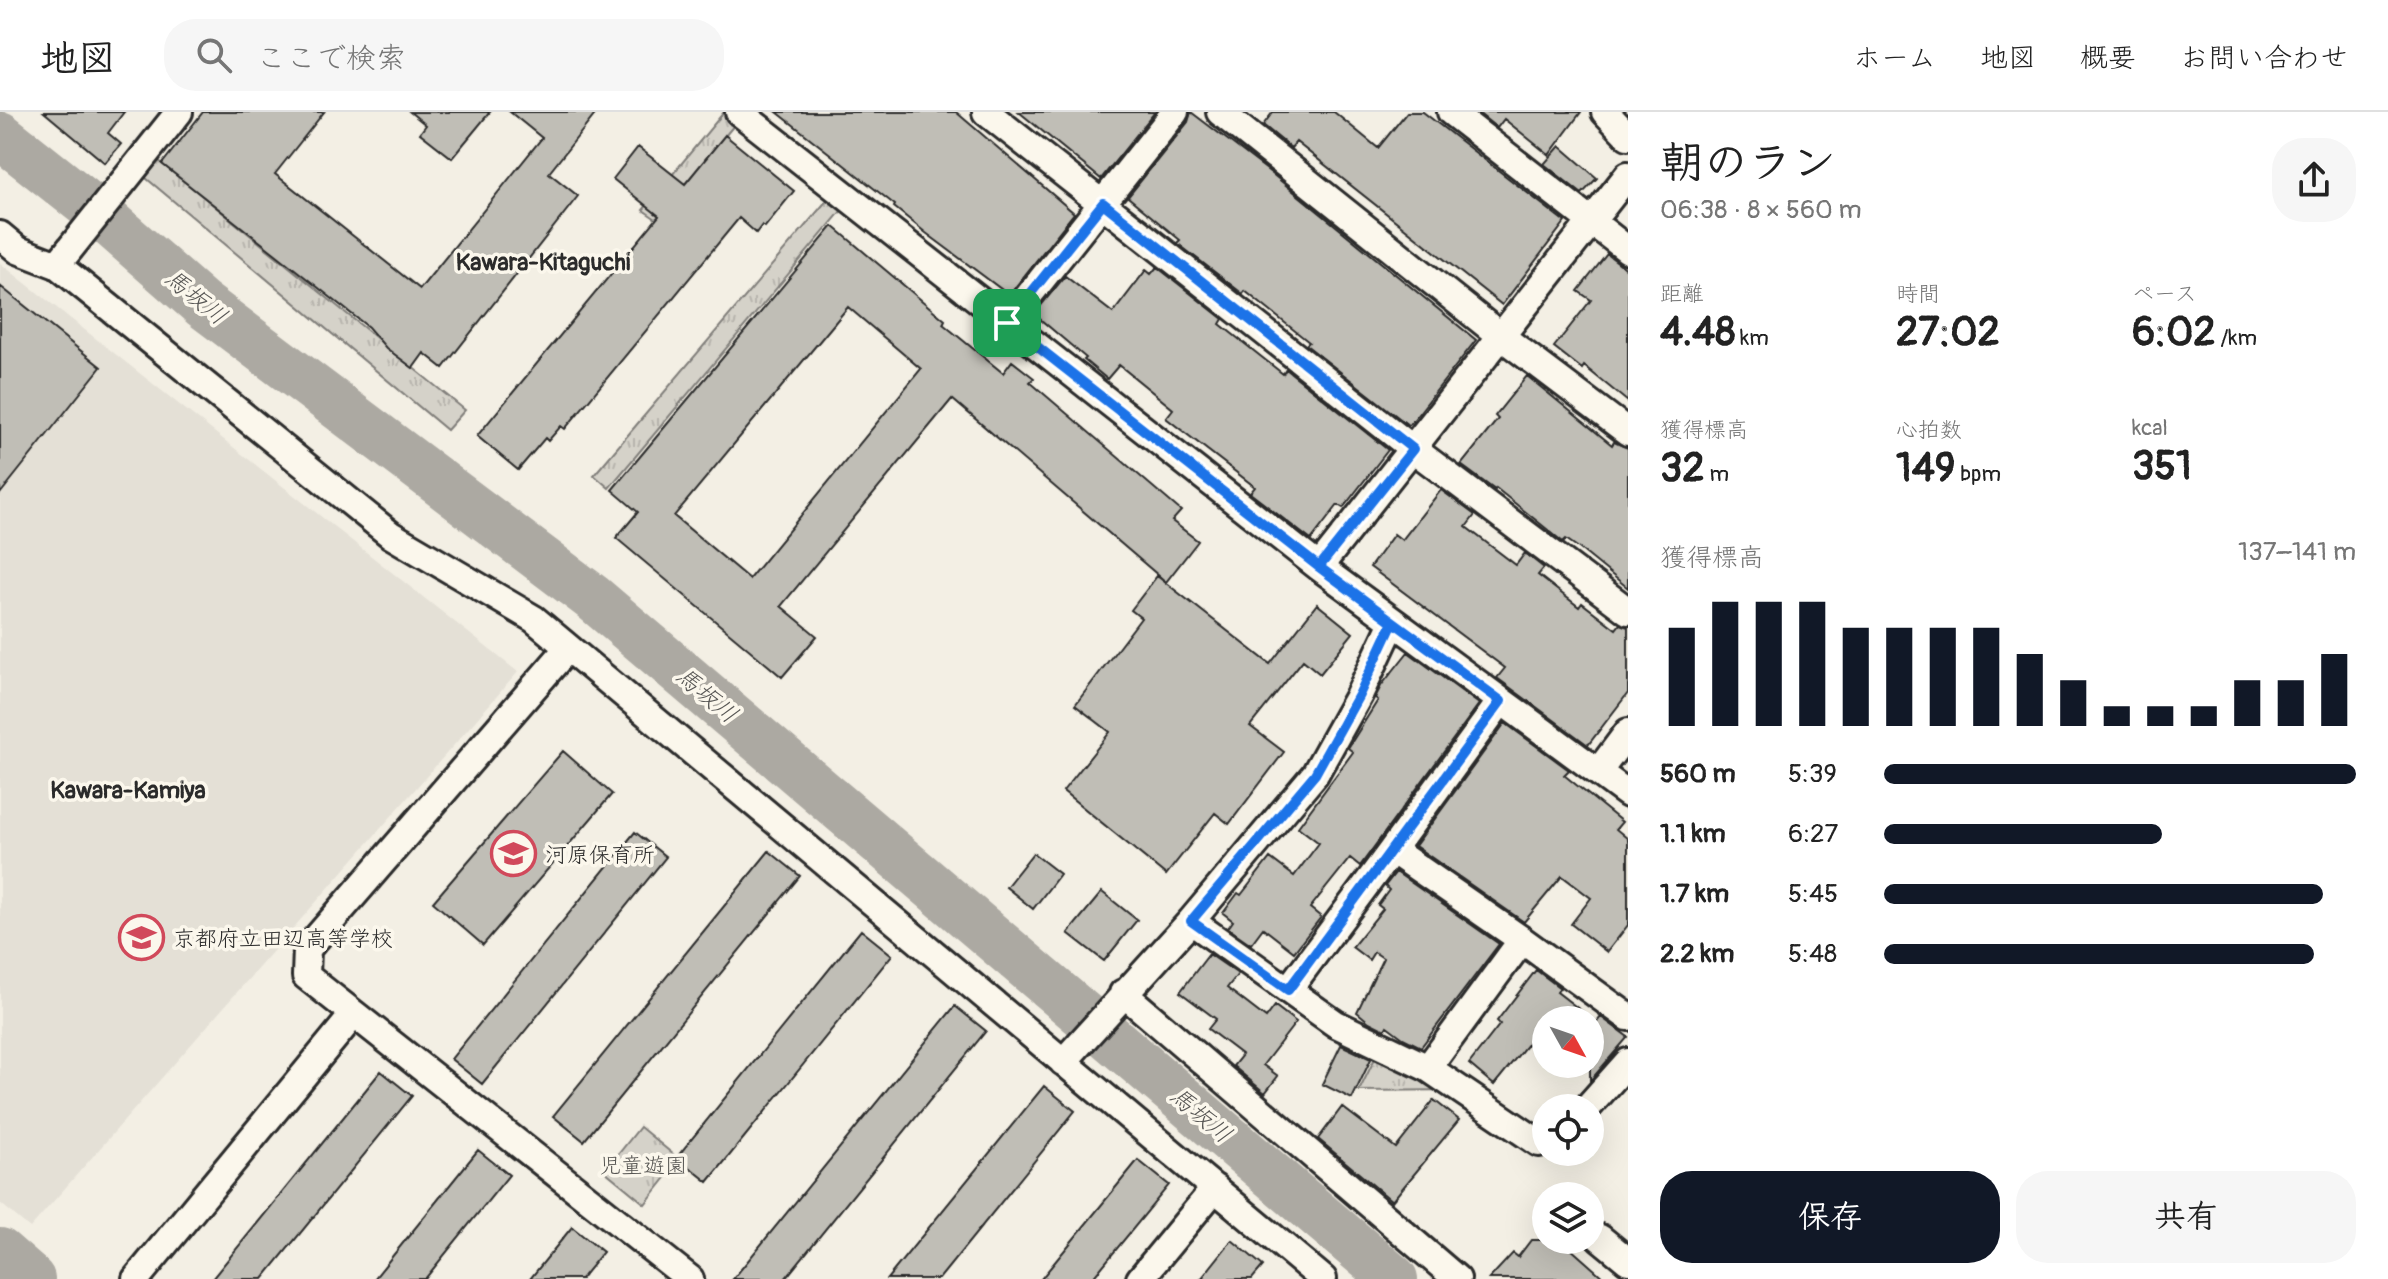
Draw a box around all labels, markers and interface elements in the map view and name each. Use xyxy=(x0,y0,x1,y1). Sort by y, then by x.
search box xyxy=(164,19,724,91)
icon: search xyxy=(192,33,236,77)
text: 地図 xyxy=(40,35,116,83)
text: ここで検索 xyxy=(256,40,406,77)
text: ホーム xyxy=(1853,41,1936,76)
text: 地図 xyxy=(1980,41,2036,76)
text: 概要 xyxy=(2080,41,2136,76)
text: お問い合わせ xyxy=(2180,41,2348,76)
text: 朝のラン xyxy=(1660,136,1836,191)
button: share xyxy=(2272,138,2356,222)
text: 06:38 · 8 × 560 m xyxy=(1660,194,1862,226)
district label: Kawara-Kitaguchi xyxy=(456,248,630,277)
water label: 馬坂川 xyxy=(159,263,233,331)
text: 距離 xyxy=(1660,280,1704,308)
text: 時間 xyxy=(1896,280,1940,308)
text: ペース xyxy=(2132,280,2197,308)
pin xyxy=(973,289,1041,357)
icon: arrive xyxy=(985,301,1029,345)
text: 4.48 xyxy=(1660,308,1735,357)
text: 27:02 xyxy=(1896,308,2000,357)
text: 6:02 xyxy=(2132,308,2216,357)
text: km xyxy=(1735,324,1769,352)
text: /km xyxy=(2216,324,2257,352)
text: kcal xyxy=(2132,414,2168,442)
text: 獲得標高 xyxy=(1660,416,1748,444)
text: 心拍数 xyxy=(1896,416,1962,444)
text: 351 xyxy=(2132,442,2192,491)
text: 32 xyxy=(1660,444,1705,493)
text: 149 xyxy=(1896,444,1955,493)
text: m xyxy=(1705,460,1729,488)
text: bpm xyxy=(1955,460,2001,488)
text: 137–141 m xyxy=(2238,536,2356,568)
text: 獲得標高 xyxy=(1660,542,1764,574)
water label: 馬坂川 xyxy=(670,661,744,730)
text: 560 m xyxy=(1660,758,1736,790)
text: 5:39 xyxy=(1788,758,1837,790)
district label: Kawara-Kamiya xyxy=(50,776,206,805)
text: 1.1 km xyxy=(1660,818,1726,850)
text: 6:27 xyxy=(1788,818,1838,850)
school or university icon: 河原保育所 xyxy=(490,830,538,878)
place label: 河原保育所 xyxy=(545,841,655,869)
text: 1.7 km xyxy=(1660,878,1729,910)
text: 5:45 xyxy=(1788,878,1838,910)
school or university icon: 京都府立田辺高等学校 xyxy=(118,914,166,962)
place label: 京都府立田辺高等学校 xyxy=(173,925,393,953)
text: 2.2 km xyxy=(1660,938,1734,970)
text: 5:48 xyxy=(1788,938,1837,970)
north arrow xyxy=(1532,1006,1604,1078)
map controls xyxy=(1532,1006,1604,1254)
water label: 馬坂川 xyxy=(1164,1081,1238,1150)
button: locate xyxy=(1532,1094,1604,1166)
park label: 児童遊園 xyxy=(599,1152,687,1180)
button: 保存 xyxy=(1660,1171,2000,1263)
button: 共有 xyxy=(2016,1171,2356,1263)
button: layers xyxy=(1532,1182,1604,1254)

